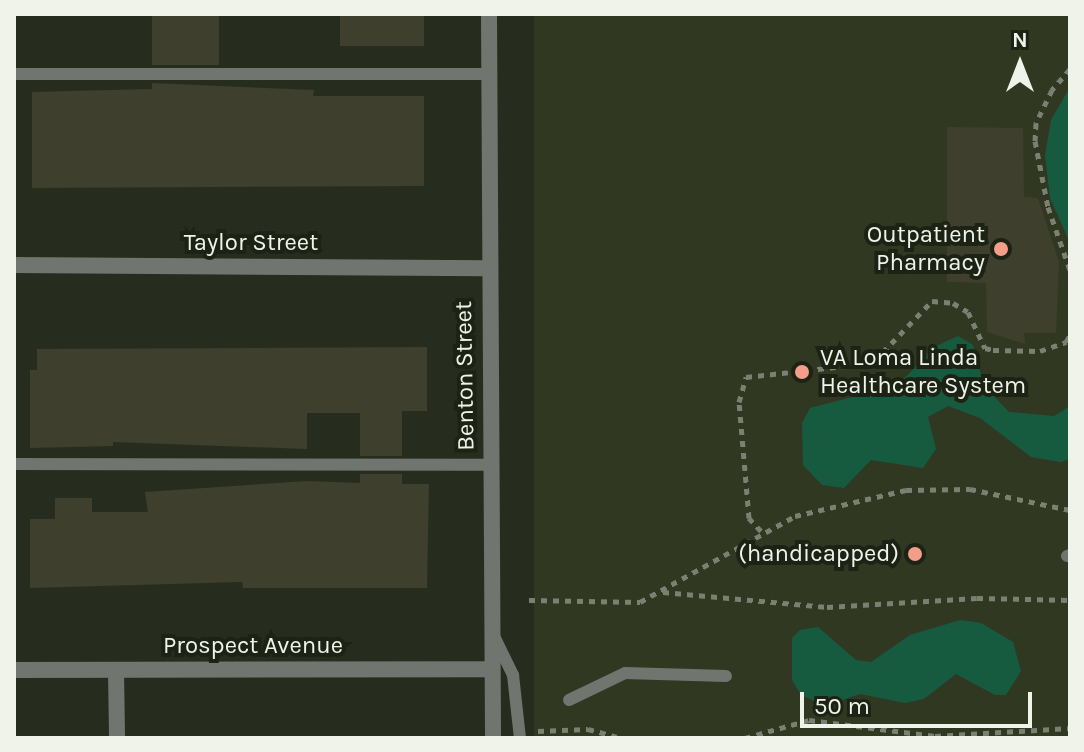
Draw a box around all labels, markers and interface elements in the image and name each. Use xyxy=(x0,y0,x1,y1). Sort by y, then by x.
north arrow xyxy=(980,24,1060,104)
text: N xyxy=(1012,27,1028,53)
place label: Outpatient Pharmacy xyxy=(867,221,985,277)
street label: Taylor Street xyxy=(184,229,318,257)
marker: Outpatient Pharmacy xyxy=(992,240,1010,258)
street label: Benton Street xyxy=(449,301,481,451)
place label: VA Loma Linda Healthcare System xyxy=(820,344,1026,400)
marker: VA Loma Linda Healthcare System xyxy=(791,361,813,383)
place label: (handicapped) xyxy=(738,540,899,568)
marker: (handicapped) xyxy=(906,545,924,563)
street label: Prospect Avenue xyxy=(163,632,343,660)
scale bar xyxy=(804,676,1036,726)
text: 50 m xyxy=(814,692,870,720)

